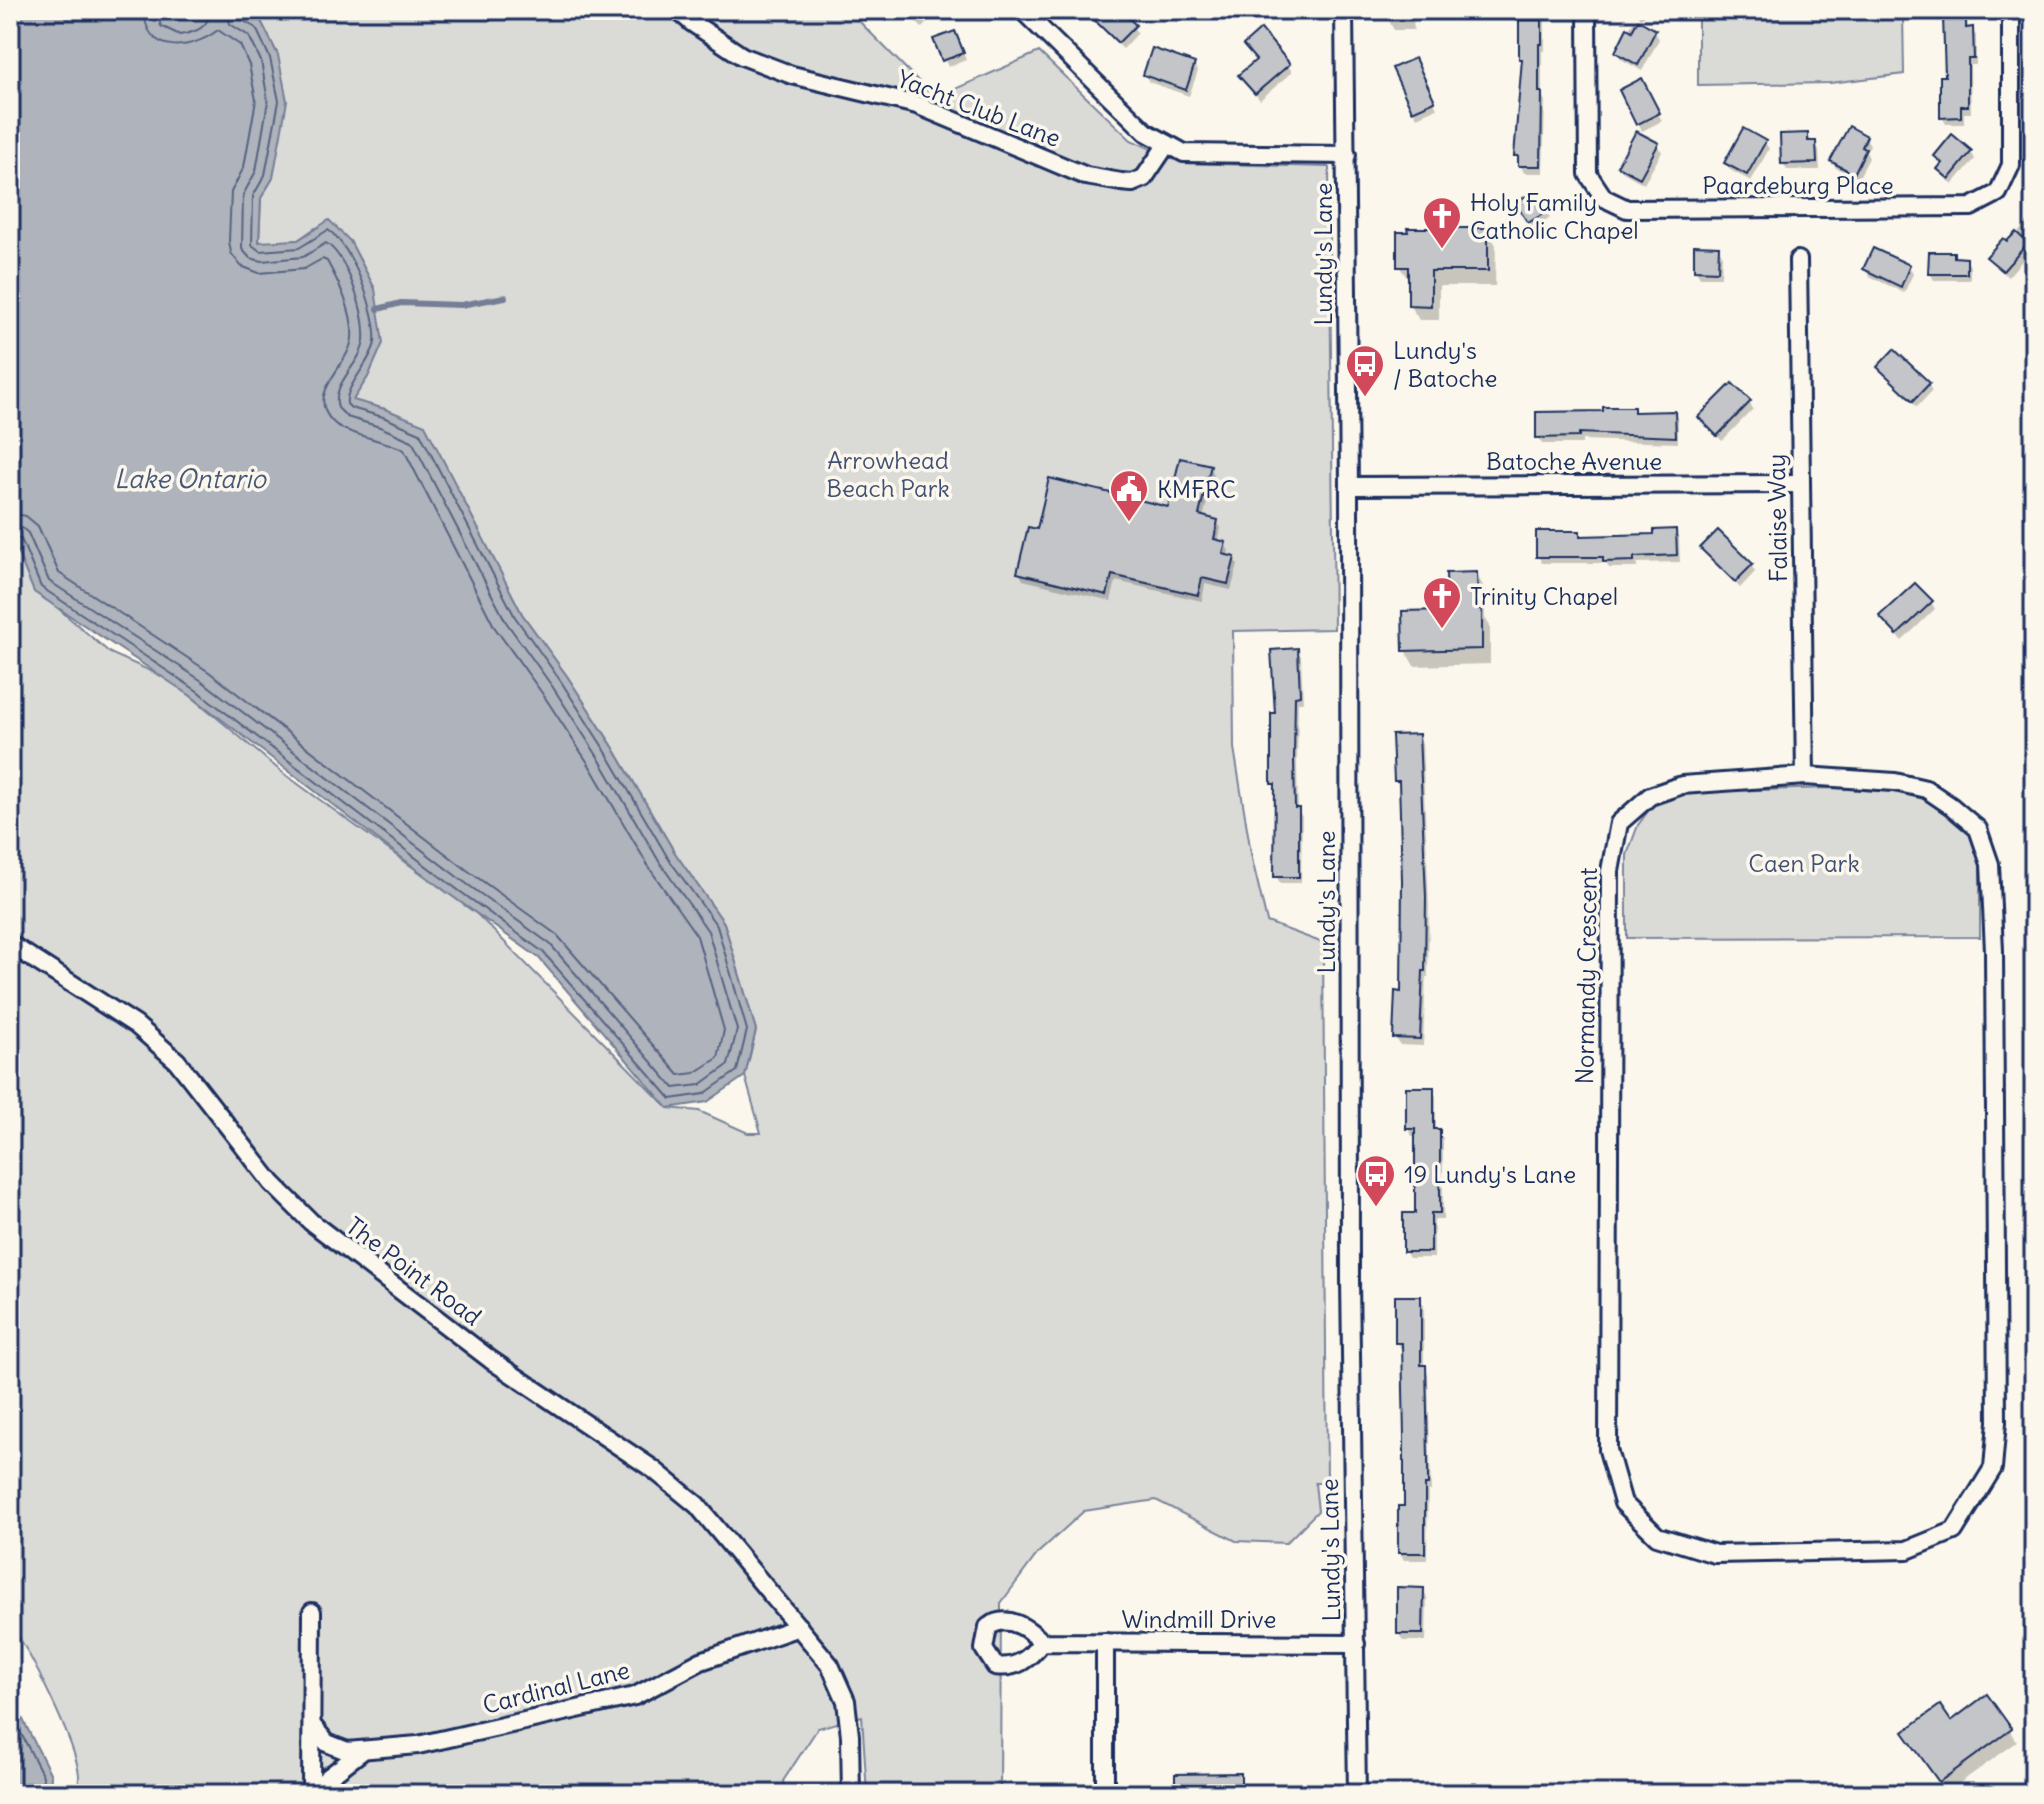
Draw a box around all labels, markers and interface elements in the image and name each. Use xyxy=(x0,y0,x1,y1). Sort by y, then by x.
street label: Yacht Club Lane xyxy=(893,63,1065,153)
street label: Paardeburg Place xyxy=(1702,170,1894,200)
street label: Lundy's Lane xyxy=(1308,182,1338,326)
place label: Holy Family Catholic Chapel xyxy=(1470,187,1639,245)
church icon: Holy Family Catholic Chapel xyxy=(1421,195,1463,250)
place label: Lundy's / Batoche xyxy=(1393,335,1497,393)
bus stop icon: Lundy's / Batoche xyxy=(1344,343,1386,398)
park label: Arrowhead Beach Park xyxy=(826,445,950,503)
street label: Batoche Avenue xyxy=(1486,446,1662,476)
street label: Falaise Way xyxy=(1761,454,1793,582)
water label: Lake Ontario xyxy=(114,462,267,495)
public building icon: KMFRC xyxy=(1108,468,1150,523)
place label: KMFRC xyxy=(1157,474,1236,504)
church icon: Trinity Chapel xyxy=(1421,575,1463,630)
place label: Trinity Chapel xyxy=(1470,581,1618,611)
street label: Lundy's Lane xyxy=(1311,830,1341,974)
park label: Caen Park xyxy=(1748,848,1860,878)
street label: Normandy Crescent xyxy=(1569,867,1603,1085)
bus stop icon: 19 Lundy's Lane xyxy=(1355,1153,1397,1208)
place label: 19 Lundy's Lane xyxy=(1404,1159,1576,1189)
street label: The Point Road xyxy=(340,1210,488,1332)
street label: Lundy's Lane xyxy=(1314,1478,1346,1622)
street label: Windmill Drive xyxy=(1122,1604,1276,1634)
street label: Cardinal Lane xyxy=(479,1654,633,1720)

